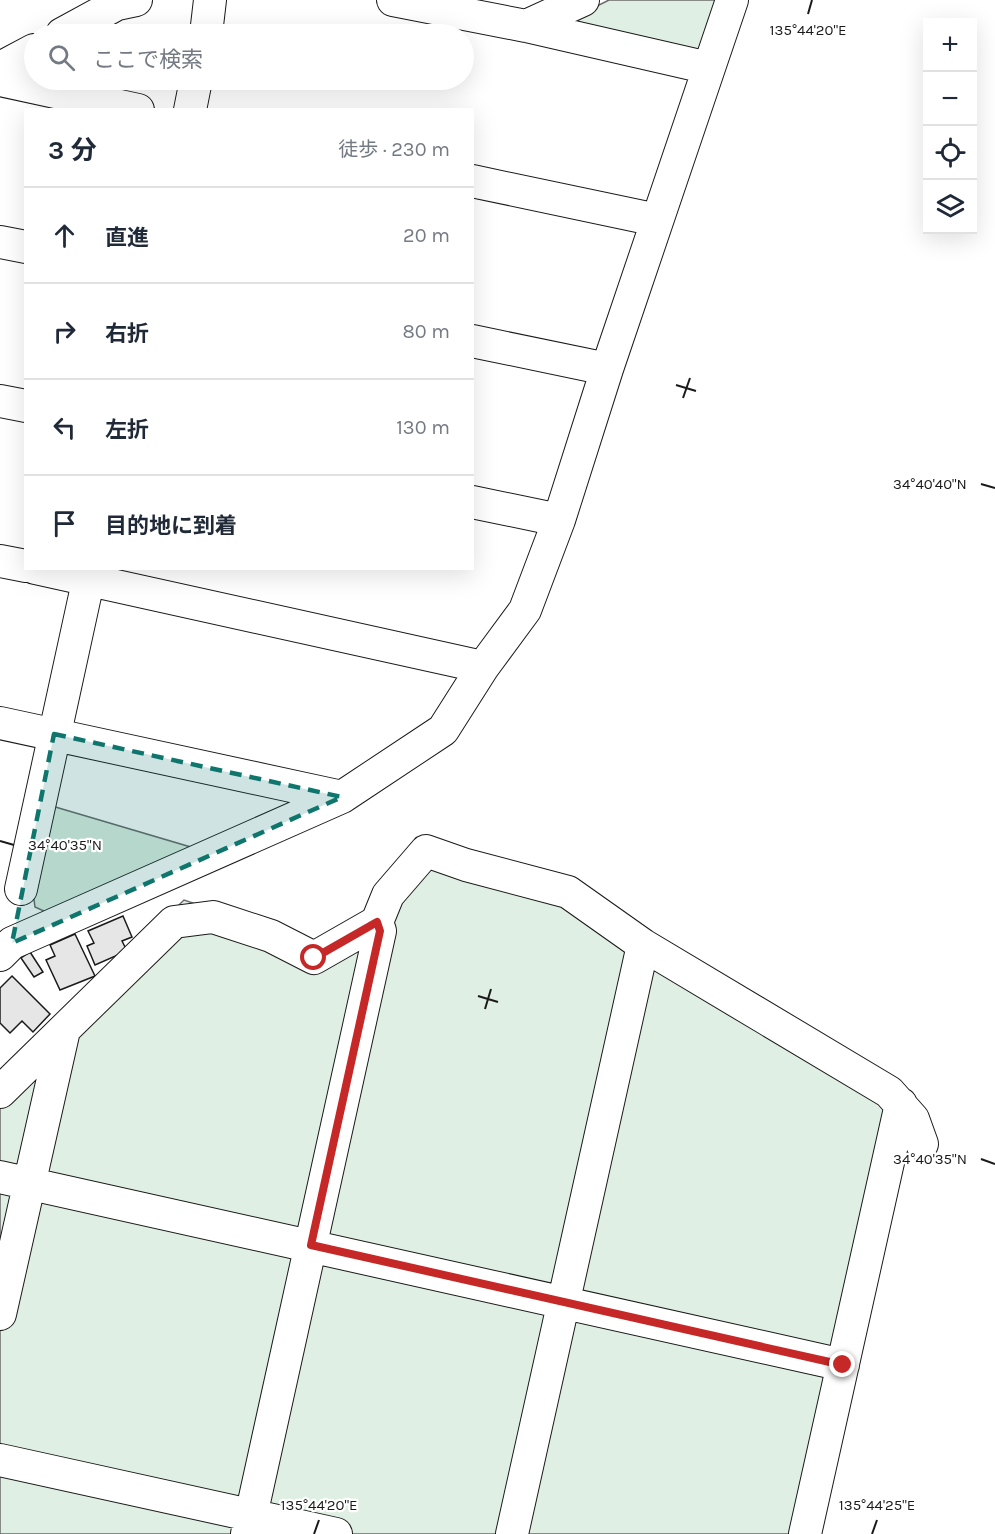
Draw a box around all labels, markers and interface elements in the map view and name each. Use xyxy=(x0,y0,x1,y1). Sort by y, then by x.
map controls xyxy=(923,18,977,234)
button: + xyxy=(923,18,977,72)
text: 135°44'20"E xyxy=(770,21,846,39)
search box xyxy=(24,24,474,90)
icon: search xyxy=(45,41,78,74)
text: ここで検索 xyxy=(93,47,203,73)
button: − xyxy=(923,72,977,126)
button: locate xyxy=(923,126,977,180)
text: 3 分 xyxy=(48,135,97,166)
text: 徒歩 · 230 m xyxy=(338,138,450,161)
button: layers xyxy=(923,180,977,234)
icon: ahead xyxy=(48,219,81,252)
text: 20 m xyxy=(403,224,450,247)
text: 直進 xyxy=(105,225,149,251)
icon: right xyxy=(48,315,81,348)
text: 80 m xyxy=(402,320,450,343)
text: 右折 xyxy=(105,321,149,347)
icon: left xyxy=(48,411,81,444)
text: 130 m xyxy=(396,416,450,439)
text: 左折 xyxy=(105,417,149,443)
text: 34°40'40"N xyxy=(893,475,967,493)
icon: arrive xyxy=(48,507,81,540)
text: 目的地に到着 xyxy=(105,513,237,539)
text: 34°40'35"N xyxy=(28,836,102,854)
route start xyxy=(300,944,326,970)
text: 34°40'35"N xyxy=(893,1150,967,1168)
route end xyxy=(829,1351,855,1377)
text: 135°44'20"E xyxy=(281,1496,357,1514)
text: 135°44'25"E xyxy=(839,1496,915,1514)

